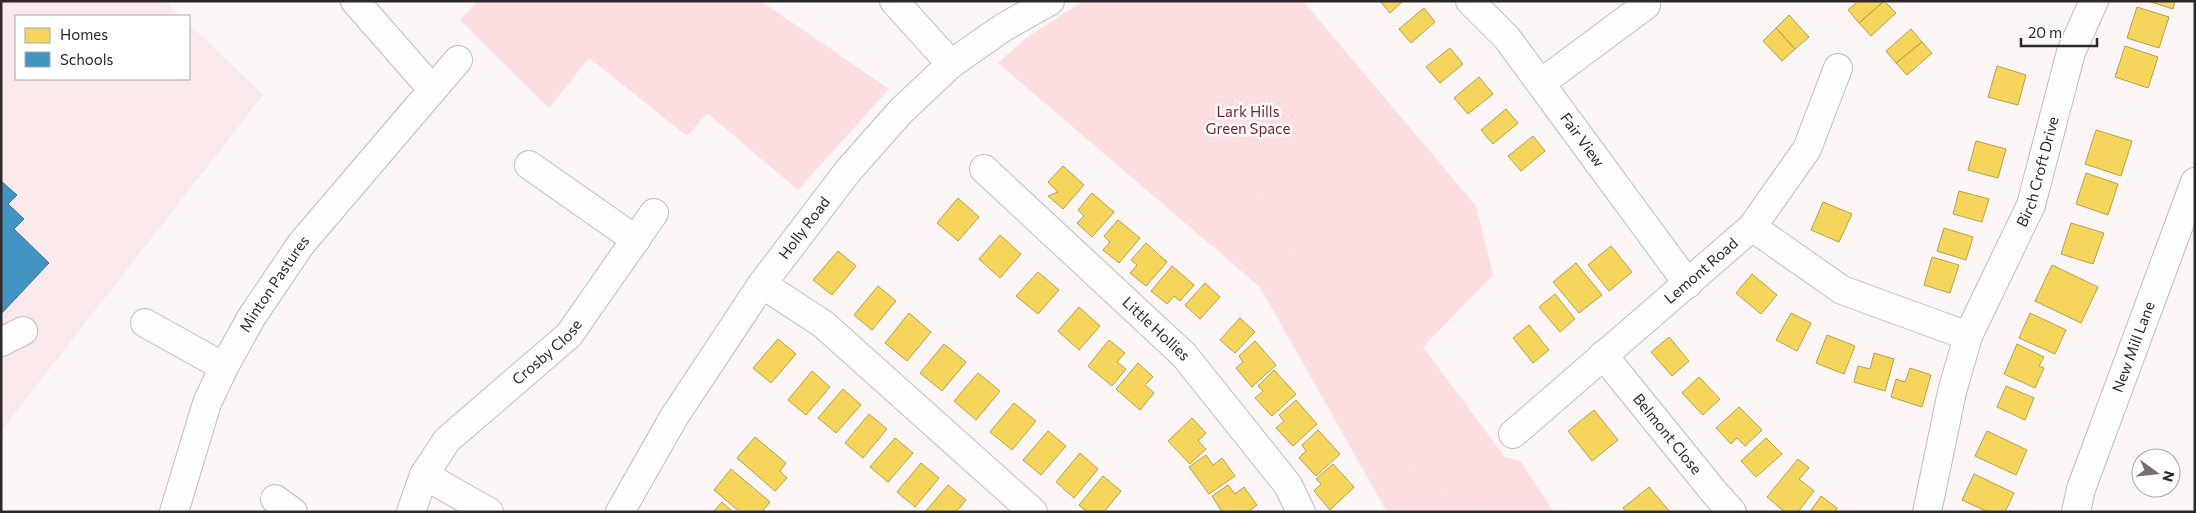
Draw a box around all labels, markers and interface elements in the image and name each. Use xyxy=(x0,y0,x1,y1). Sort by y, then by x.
legend xyxy=(15,15,190,80)
scale bar xyxy=(2021,15,2097,47)
text: 20 m xyxy=(2028,23,2062,41)
text: Homes xyxy=(60,25,108,43)
text: Schools xyxy=(60,50,114,68)
park label: Lark Hills Green Space xyxy=(1206,102,1291,137)
street label: Fair View xyxy=(1557,109,1609,170)
street label: Birch Croft Drive xyxy=(2012,114,2062,229)
street label: Holly Road xyxy=(774,193,833,262)
street label: Minton Pastures xyxy=(235,231,313,335)
street label: Lemont Road xyxy=(1660,234,1741,307)
street label: Little Hollies xyxy=(1119,292,1195,364)
street label: New Mill Lane xyxy=(2108,299,2158,395)
street label: Crosby Close xyxy=(508,316,585,388)
street label: Belmont Close xyxy=(1630,390,1706,478)
north arrow xyxy=(2131,448,2181,498)
text: N xyxy=(2159,469,2179,484)

